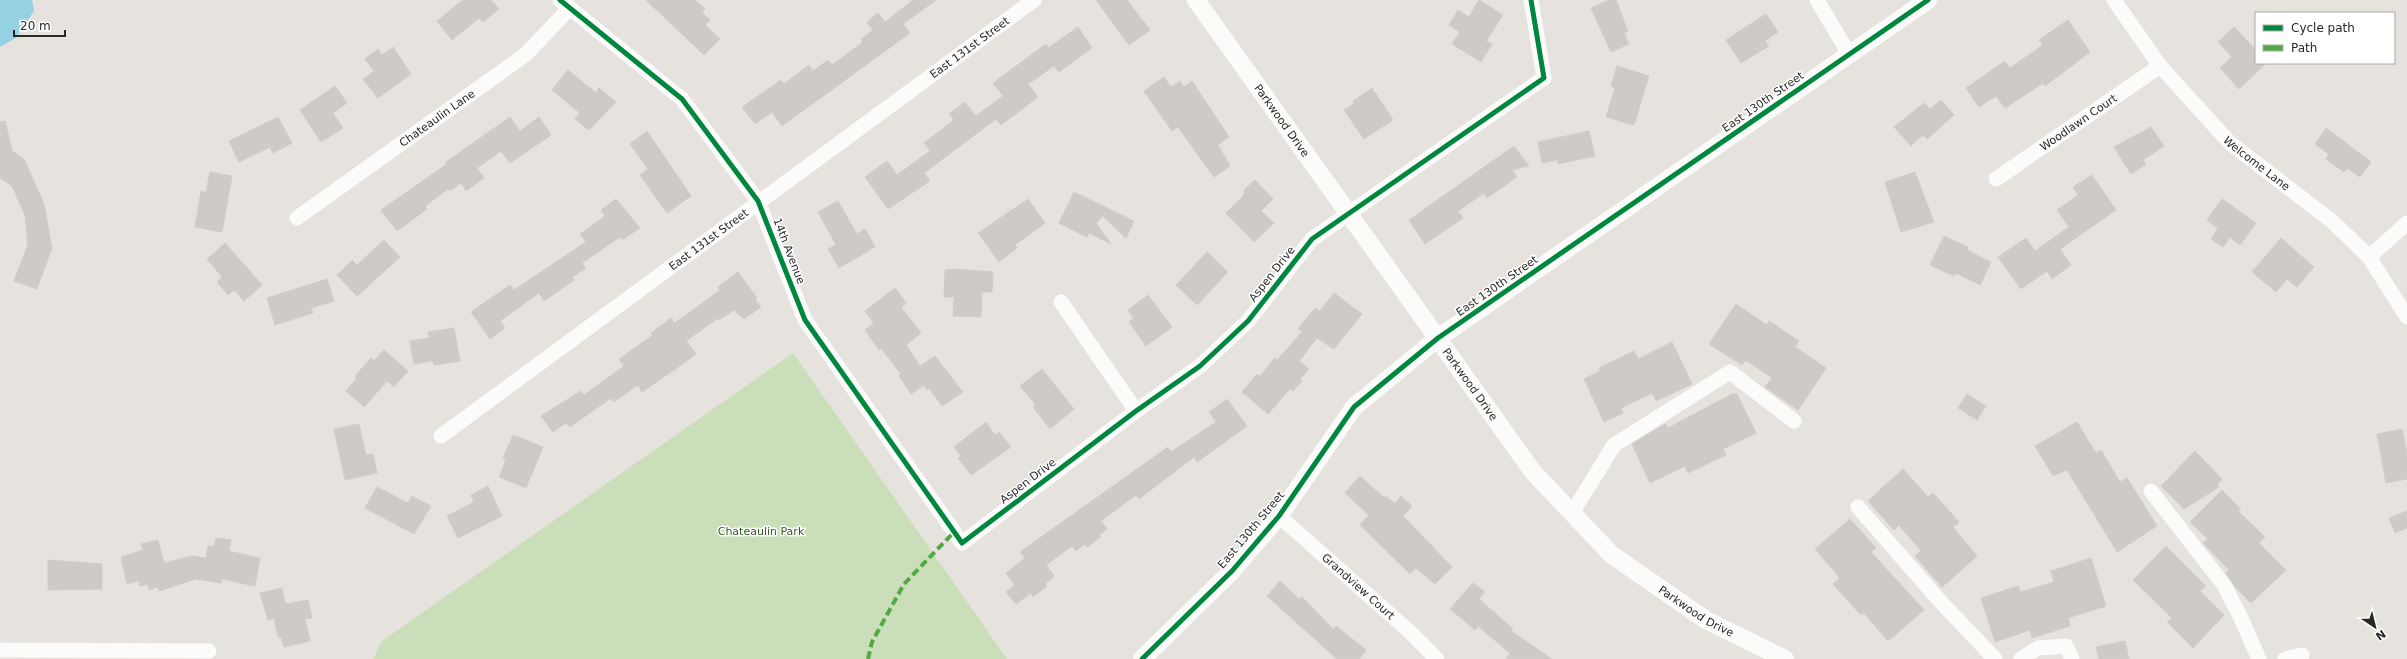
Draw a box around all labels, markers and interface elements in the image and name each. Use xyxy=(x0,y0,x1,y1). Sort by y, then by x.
scale bar xyxy=(14,12,65,38)
legend xyxy=(2255,12,2395,64)
street label: East 131st Street xyxy=(927,14,1012,81)
text: 20 m xyxy=(20,19,51,33)
text: Cycle path xyxy=(2291,21,2355,35)
text: Path xyxy=(2291,41,2317,55)
street label: East 130th Street xyxy=(1720,69,1807,135)
street label: Parkwood Drive xyxy=(1252,82,1312,159)
street label: Chateaulin Lane xyxy=(397,87,477,149)
street label: Woodlawn Court xyxy=(2037,91,2120,153)
street label: Welcome Lane xyxy=(2221,134,2293,193)
street label: East 131st Street xyxy=(666,205,751,273)
street label: 14th Avenue xyxy=(770,216,808,286)
street label: Aspen Drive xyxy=(1246,244,1298,304)
street label: East 130th Street xyxy=(1454,253,1541,319)
street label: Parkwood Drive xyxy=(1440,345,1501,423)
street label: Aspen Drive xyxy=(997,456,1059,506)
street label: East 130th Street xyxy=(1215,488,1287,571)
park label: Chateaulin Park xyxy=(718,525,805,538)
street label: Grandview Court xyxy=(1319,551,1398,622)
street label: Parkwood Drive xyxy=(1656,583,1736,639)
north arrow xyxy=(2355,607,2395,647)
text: N xyxy=(2373,627,2388,643)

